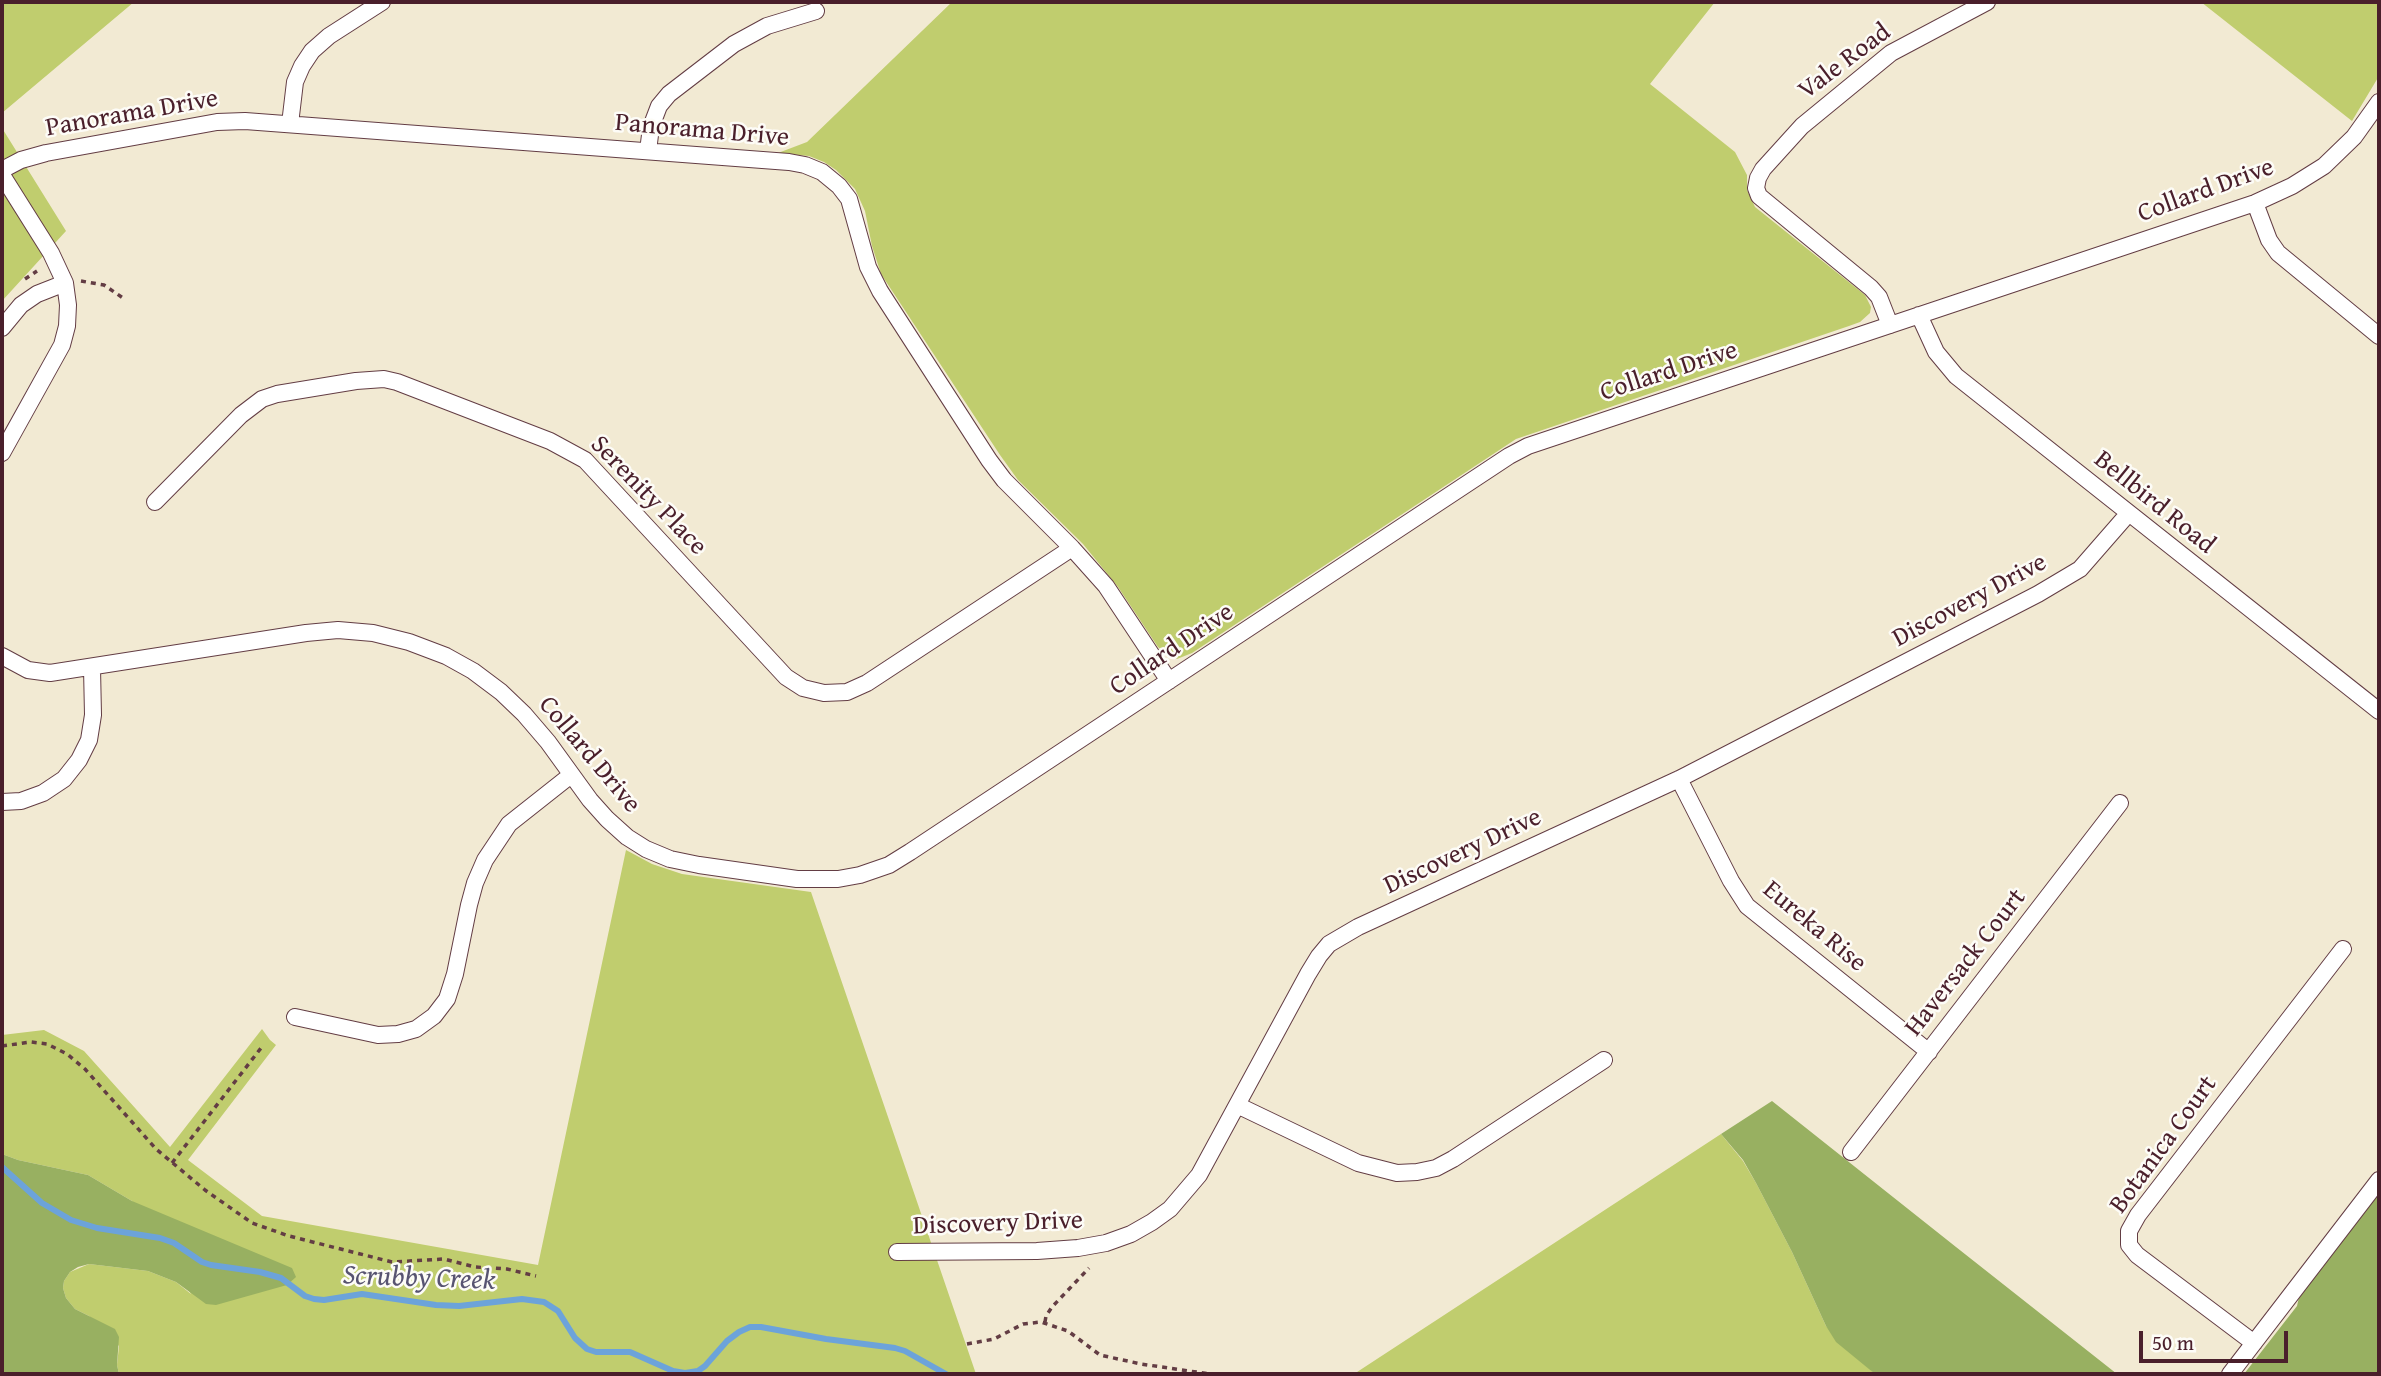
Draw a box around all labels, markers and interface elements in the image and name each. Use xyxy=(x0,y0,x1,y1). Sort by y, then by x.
street label: Vale Road xyxy=(1793,17,1897,107)
street label: Panorama Drive xyxy=(43,83,221,145)
street label: Panorama Drive xyxy=(614,108,790,154)
street label: Collard Drive xyxy=(2134,152,2278,230)
street label: Collard Drive xyxy=(1596,335,1742,409)
street label: Serenity Place xyxy=(583,430,713,562)
street label: Bellbird Road xyxy=(2087,445,2221,561)
street label: Discovery Drive xyxy=(1888,547,2052,655)
street label: Collard Drive xyxy=(1104,597,1240,703)
street label: Collard Drive xyxy=(531,690,647,820)
street label: Discovery Drive xyxy=(1379,802,1547,902)
street label: Eureka Rise xyxy=(1756,875,1872,979)
street label: Haversack Court xyxy=(1899,883,2033,1043)
street label: Botanica Court xyxy=(2104,1070,2224,1220)
street label: Discovery Drive xyxy=(913,1205,1083,1243)
water label: Scrubby Creek xyxy=(342,1260,496,1298)
scale bar xyxy=(2143,1316,2292,1360)
text: 50 m xyxy=(2152,1327,2194,1358)

